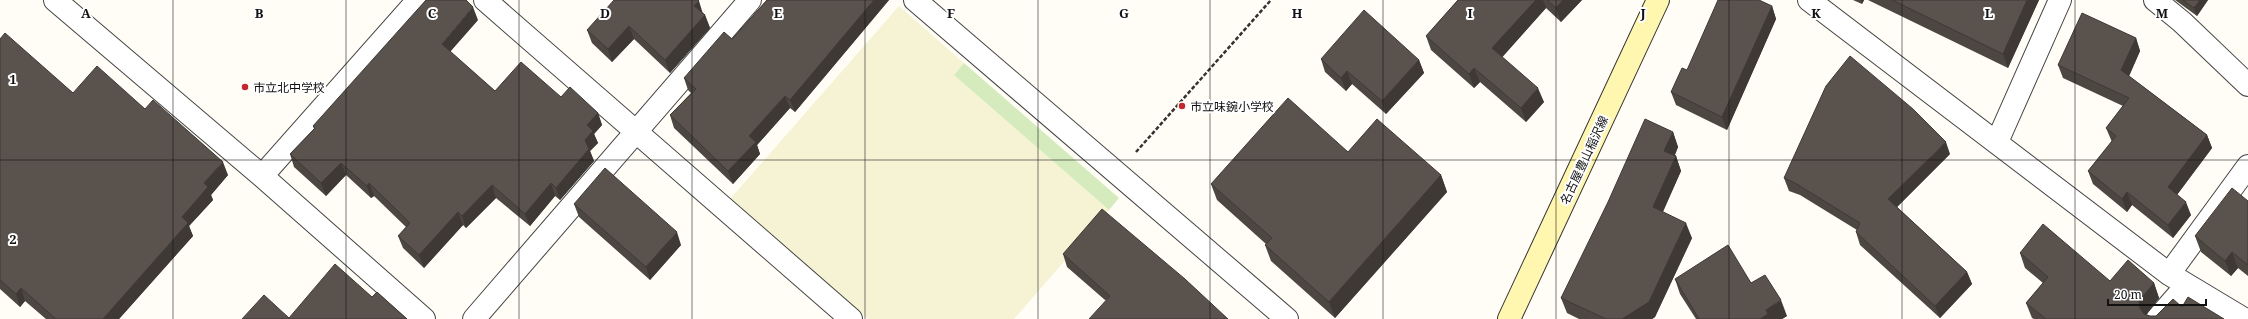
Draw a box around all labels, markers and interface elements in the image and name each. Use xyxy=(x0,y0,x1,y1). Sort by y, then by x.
text: A xyxy=(81,4,91,22)
text: B xyxy=(255,4,264,22)
text: C xyxy=(428,4,437,22)
text: D xyxy=(600,4,610,22)
text: E xyxy=(774,4,783,22)
text: F xyxy=(947,4,955,22)
text: G xyxy=(1119,4,1129,22)
text: H xyxy=(1292,4,1303,22)
text: I xyxy=(1467,4,1473,22)
text: J xyxy=(1639,4,1646,22)
text: K xyxy=(1811,4,1821,22)
text: L xyxy=(1985,4,1994,22)
text: M xyxy=(2156,4,2169,22)
text: 1 xyxy=(9,70,17,88)
place label: 市立北中学校 xyxy=(253,79,325,96)
marker: 市立北中学校 xyxy=(240,82,250,92)
place label: 市立味鋺小学校 xyxy=(1190,98,1274,115)
marker: 市立味鋺小学校 xyxy=(1177,101,1187,111)
street label: 名古屋豊山稲沢線 xyxy=(1556,113,1612,207)
text: 2 xyxy=(9,230,17,248)
scale bar xyxy=(2108,281,2206,307)
text: 20 m xyxy=(2114,286,2142,303)

